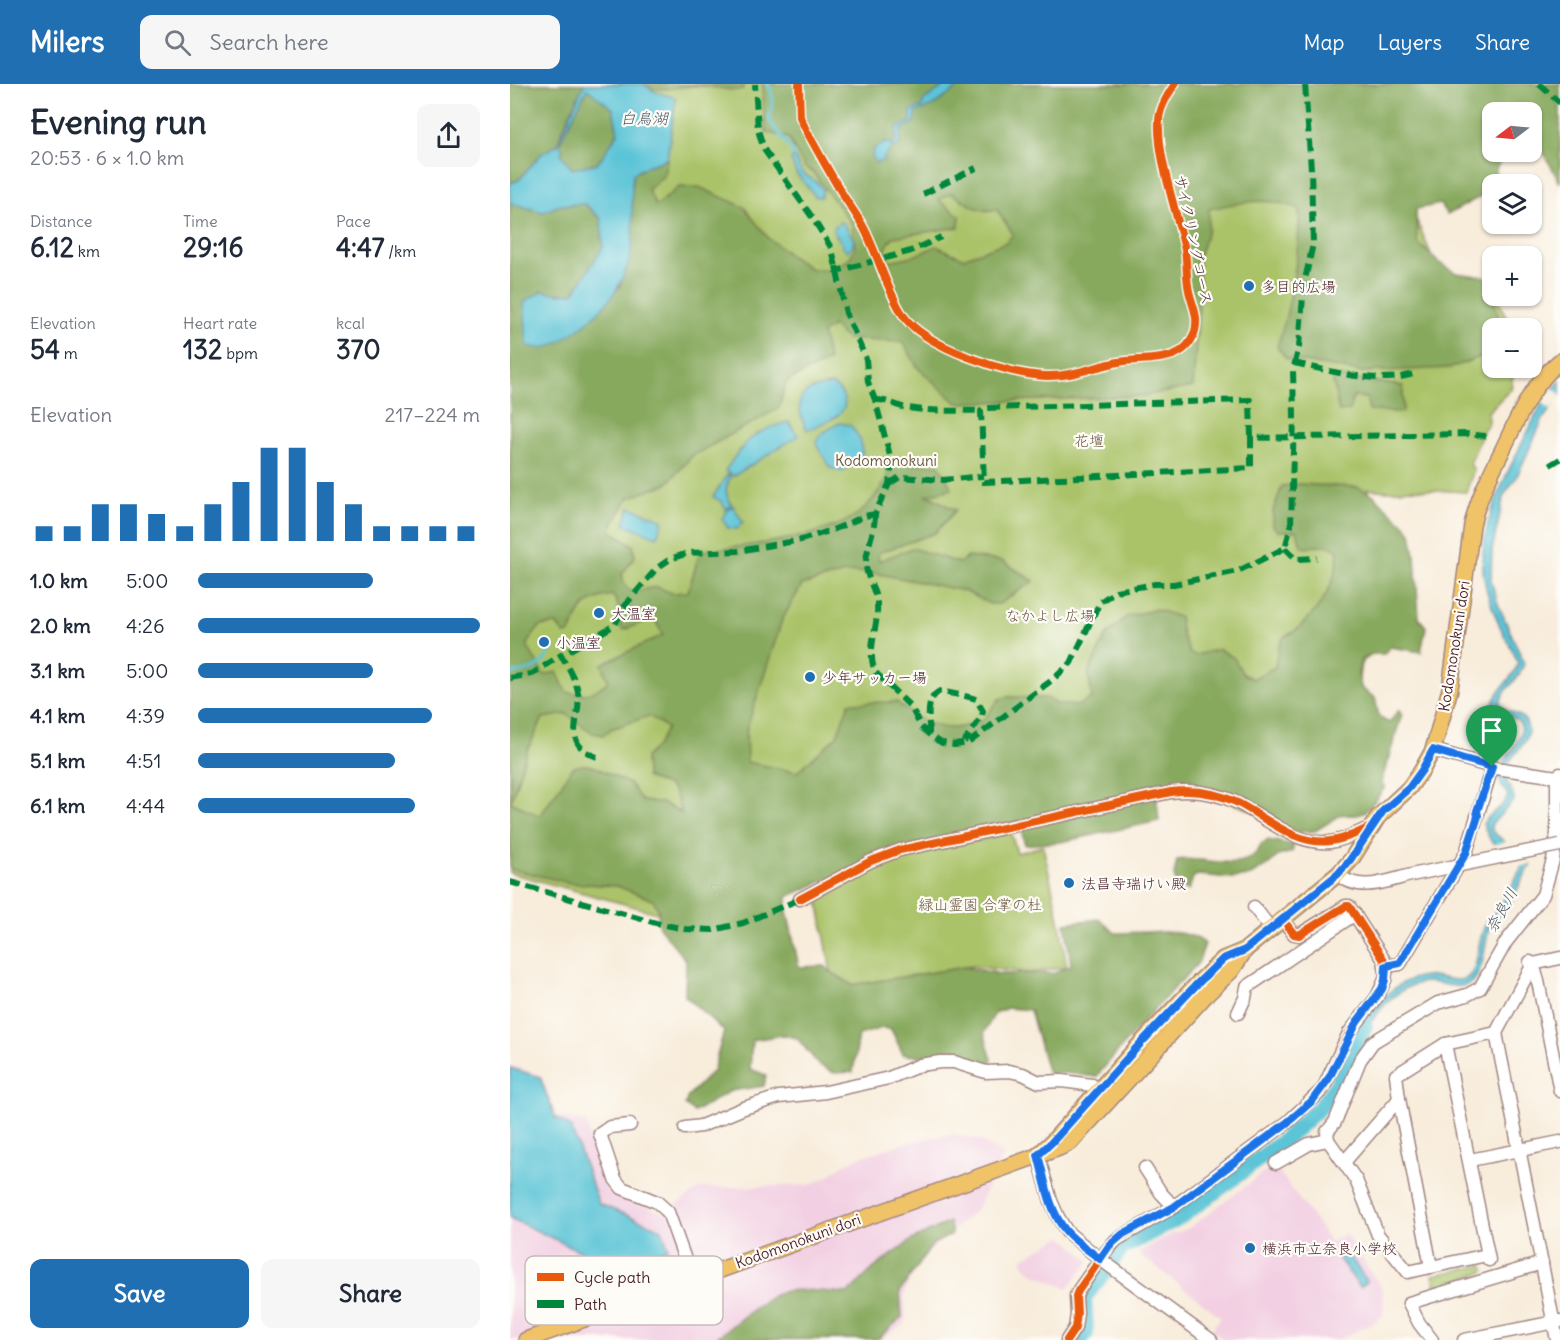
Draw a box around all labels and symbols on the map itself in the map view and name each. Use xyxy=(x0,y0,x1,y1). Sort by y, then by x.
north arrow xyxy=(1482,102,1542,162)
water label: 白鳥湖 xyxy=(620,108,670,128)
street label: サイクリングコース xyxy=(1171,173,1217,307)
place label: 多目的広場 xyxy=(1261,277,1336,296)
marker: 多目的広場 xyxy=(1242,279,1256,293)
park label: 花壇 xyxy=(1074,431,1104,450)
park label: Kodomonokuni xyxy=(835,451,937,470)
street label: Kodomonokuni dori xyxy=(1434,579,1474,713)
place label: 大温室 xyxy=(611,604,656,623)
marker: 大温室 xyxy=(592,606,606,620)
park label: なかよし広場 xyxy=(1005,606,1095,625)
place label: 小温室 xyxy=(556,633,601,652)
marker: 小温室 xyxy=(537,635,551,649)
place label: 少年サッカー場 xyxy=(822,668,927,687)
marker: 少年サッカー場 xyxy=(803,670,817,684)
pin xyxy=(1466,705,1517,767)
place label: 法昌寺瑞けい殿 xyxy=(1081,874,1186,893)
marker: 法昌寺瑞けい殿 xyxy=(1062,876,1076,890)
water label: 奈良川 xyxy=(1481,884,1521,936)
park label: 緑山霊園 合掌の杜 xyxy=(918,895,1042,914)
street label: Kodomonokuni dori xyxy=(733,1209,863,1273)
place label: 横浜市立奈良小学校 xyxy=(1262,1239,1397,1258)
marker: 横浜市立奈良小学校 xyxy=(1243,1241,1257,1255)
legend xyxy=(525,1256,723,1325)
text: Cycle path xyxy=(574,1267,650,1287)
text: Path xyxy=(574,1294,607,1314)

